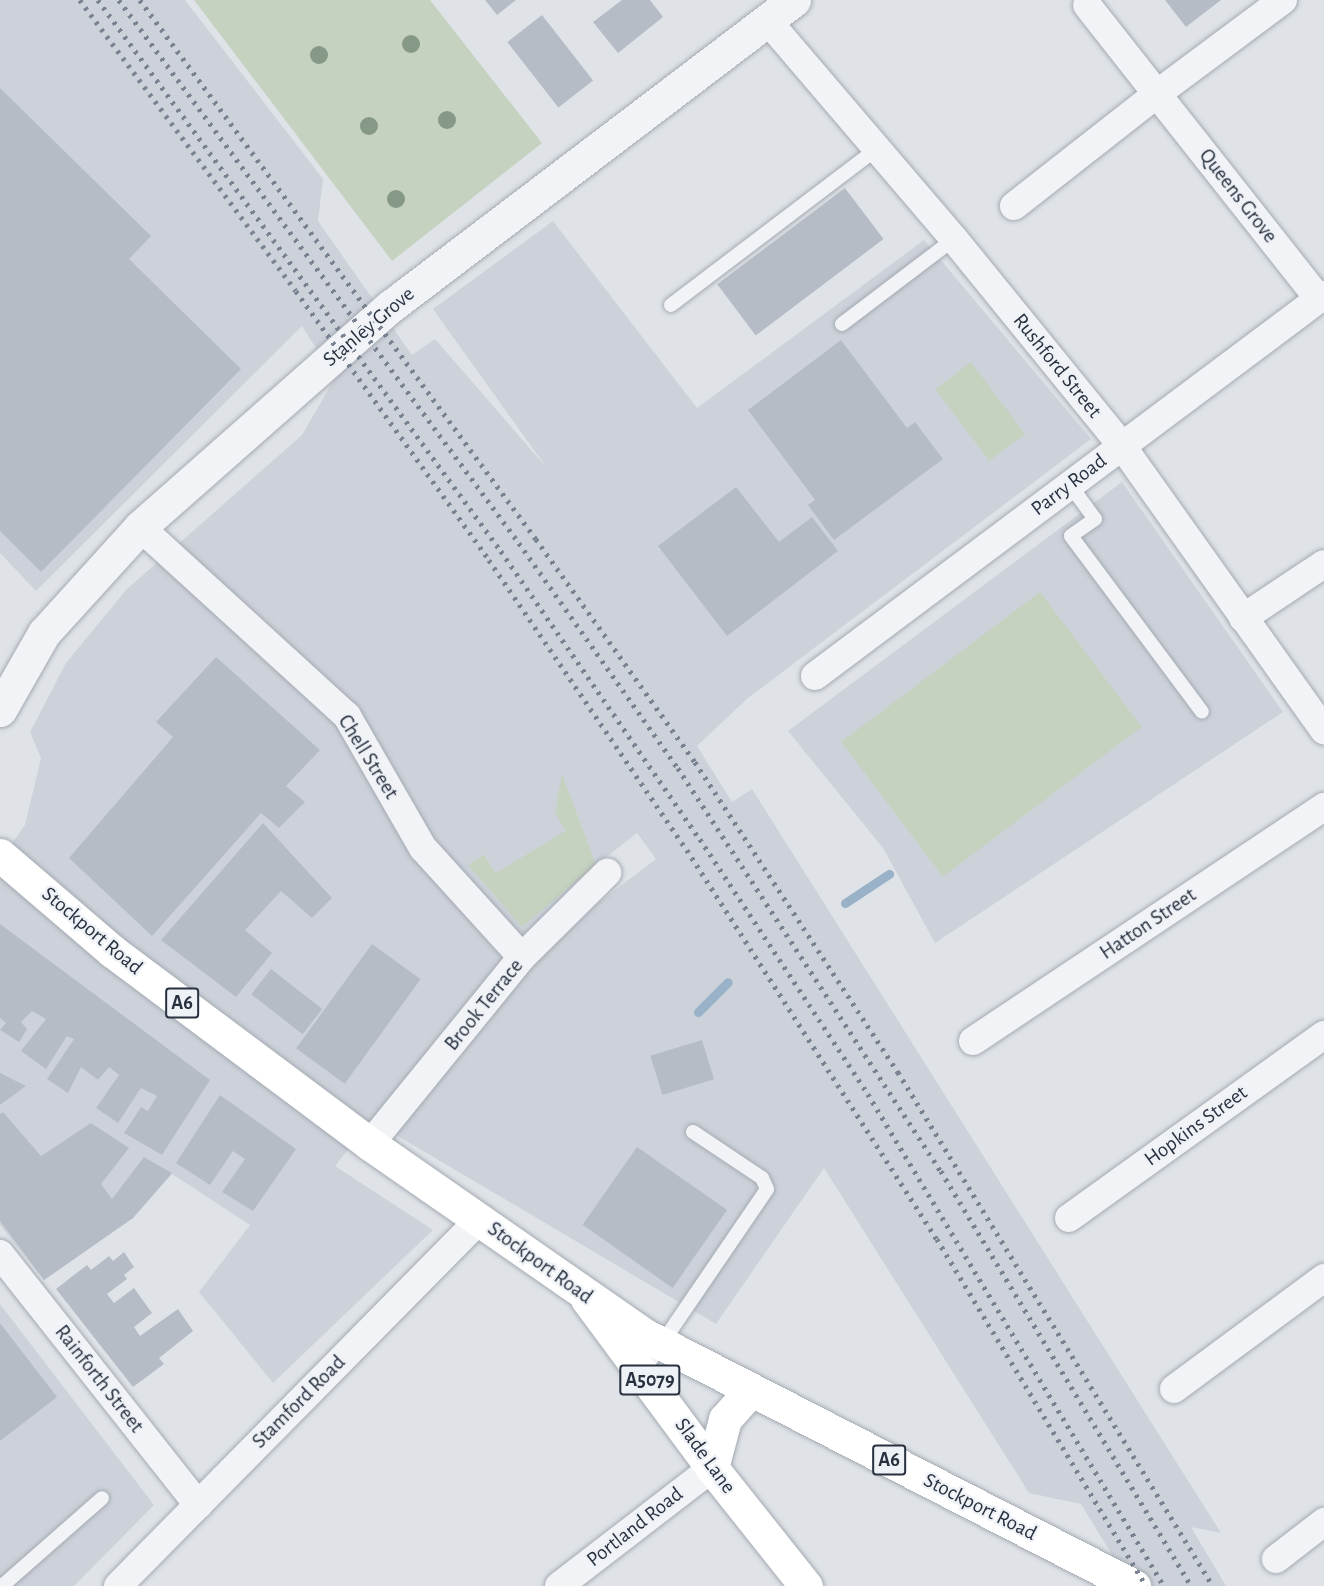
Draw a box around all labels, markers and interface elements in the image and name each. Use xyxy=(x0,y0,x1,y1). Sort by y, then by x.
street label: Queens Grove xyxy=(1193,144,1283,248)
street label: Stanley Grove xyxy=(318,282,420,372)
street label: Rushford Street xyxy=(1007,309,1107,423)
street label: Parry Road xyxy=(1026,448,1112,522)
street label: Chell Street xyxy=(332,710,404,804)
street label: Stockport Road xyxy=(36,882,148,980)
street label: Hatton Street xyxy=(1095,883,1201,965)
street label: Brook Terrace xyxy=(439,954,529,1056)
road number: A6 xyxy=(164,986,200,1020)
street label: Hopkins Street xyxy=(1140,1080,1252,1172)
street label: Stockport Road xyxy=(483,1216,597,1310)
street label: Rainforth Street xyxy=(49,1320,149,1438)
street label: Stamford Road xyxy=(247,1350,351,1454)
road number: A5079 xyxy=(618,1363,682,1397)
street label: Slade Lane xyxy=(669,1413,741,1499)
road number: A6 xyxy=(871,1443,907,1477)
street label: Stockport Road xyxy=(919,1468,1041,1546)
street label: Portland Road xyxy=(582,1482,688,1572)

